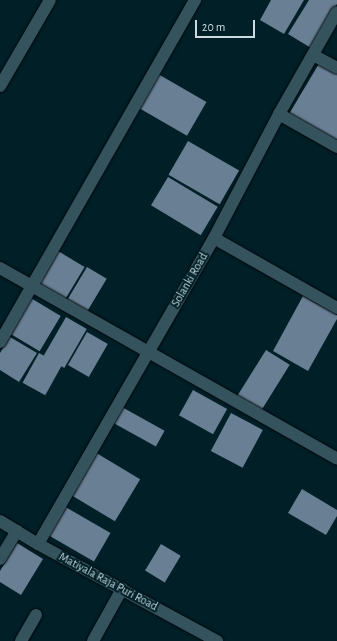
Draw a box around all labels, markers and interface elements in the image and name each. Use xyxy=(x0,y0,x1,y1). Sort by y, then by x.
scale bar xyxy=(197,12,257,38)
text: 20 m xyxy=(202,21,225,33)
street label: Solanki Road xyxy=(169,250,211,310)
street label: Matiyala Raja Puri Road xyxy=(56,550,160,614)

